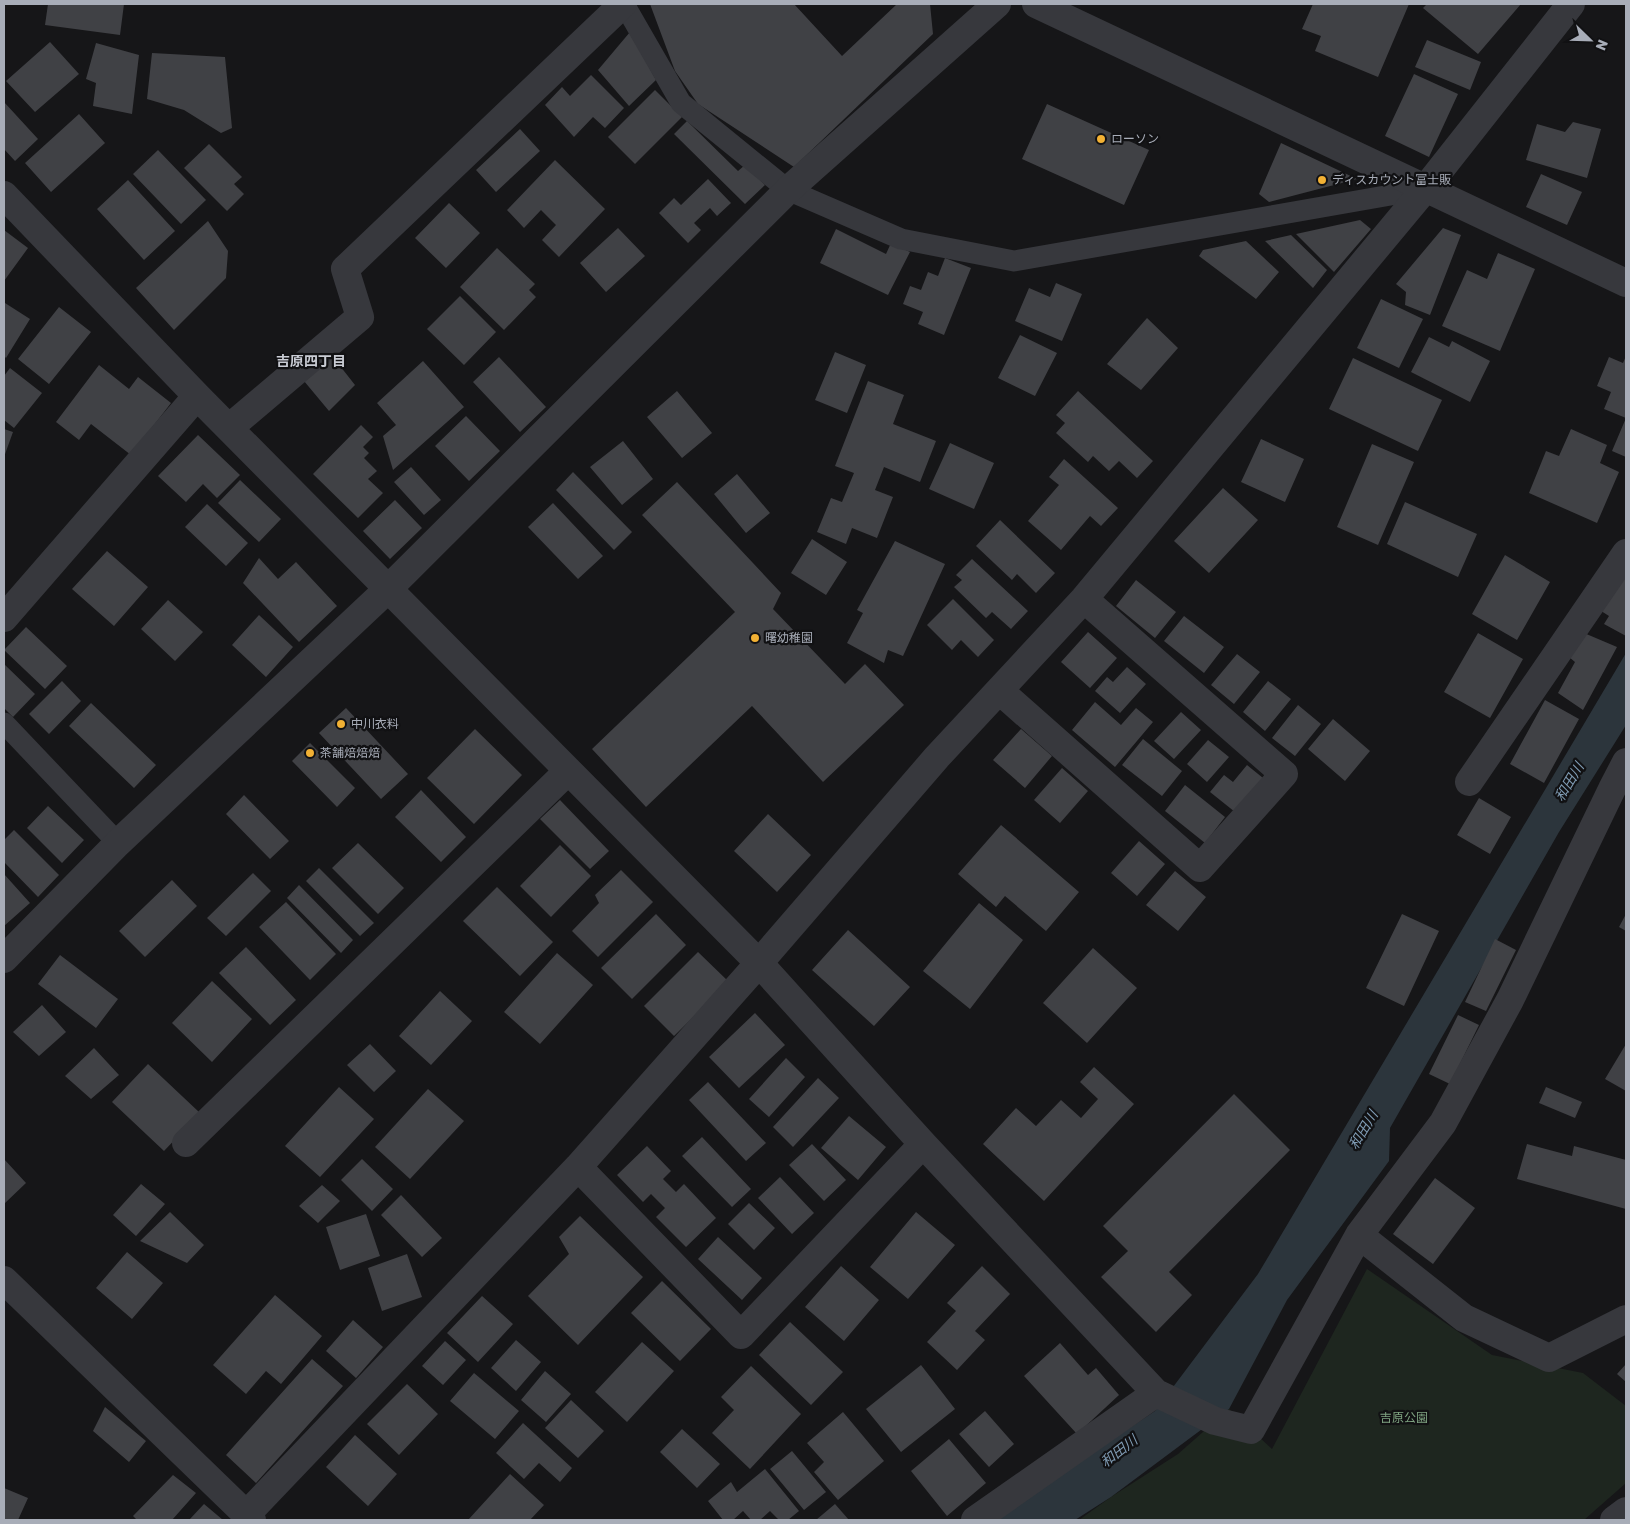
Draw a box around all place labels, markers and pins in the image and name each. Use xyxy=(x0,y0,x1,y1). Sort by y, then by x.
place label: ローソン xyxy=(1111,132,1159,146)
marker: ローソン xyxy=(1095,133,1107,145)
place label: ディスカウント富士販 xyxy=(1332,173,1451,187)
marker: ディスカウント富士販 xyxy=(1316,174,1328,186)
place label: 曙幼稚園 xyxy=(765,631,813,645)
marker: 曙幼稚園 xyxy=(749,632,761,644)
place label: 中川衣料 xyxy=(351,717,399,731)
marker: 中川衣料 xyxy=(335,718,347,730)
place label: 茶舗焙焙焙 xyxy=(320,746,380,760)
marker: 茶舗焙焙焙 xyxy=(304,747,316,759)

